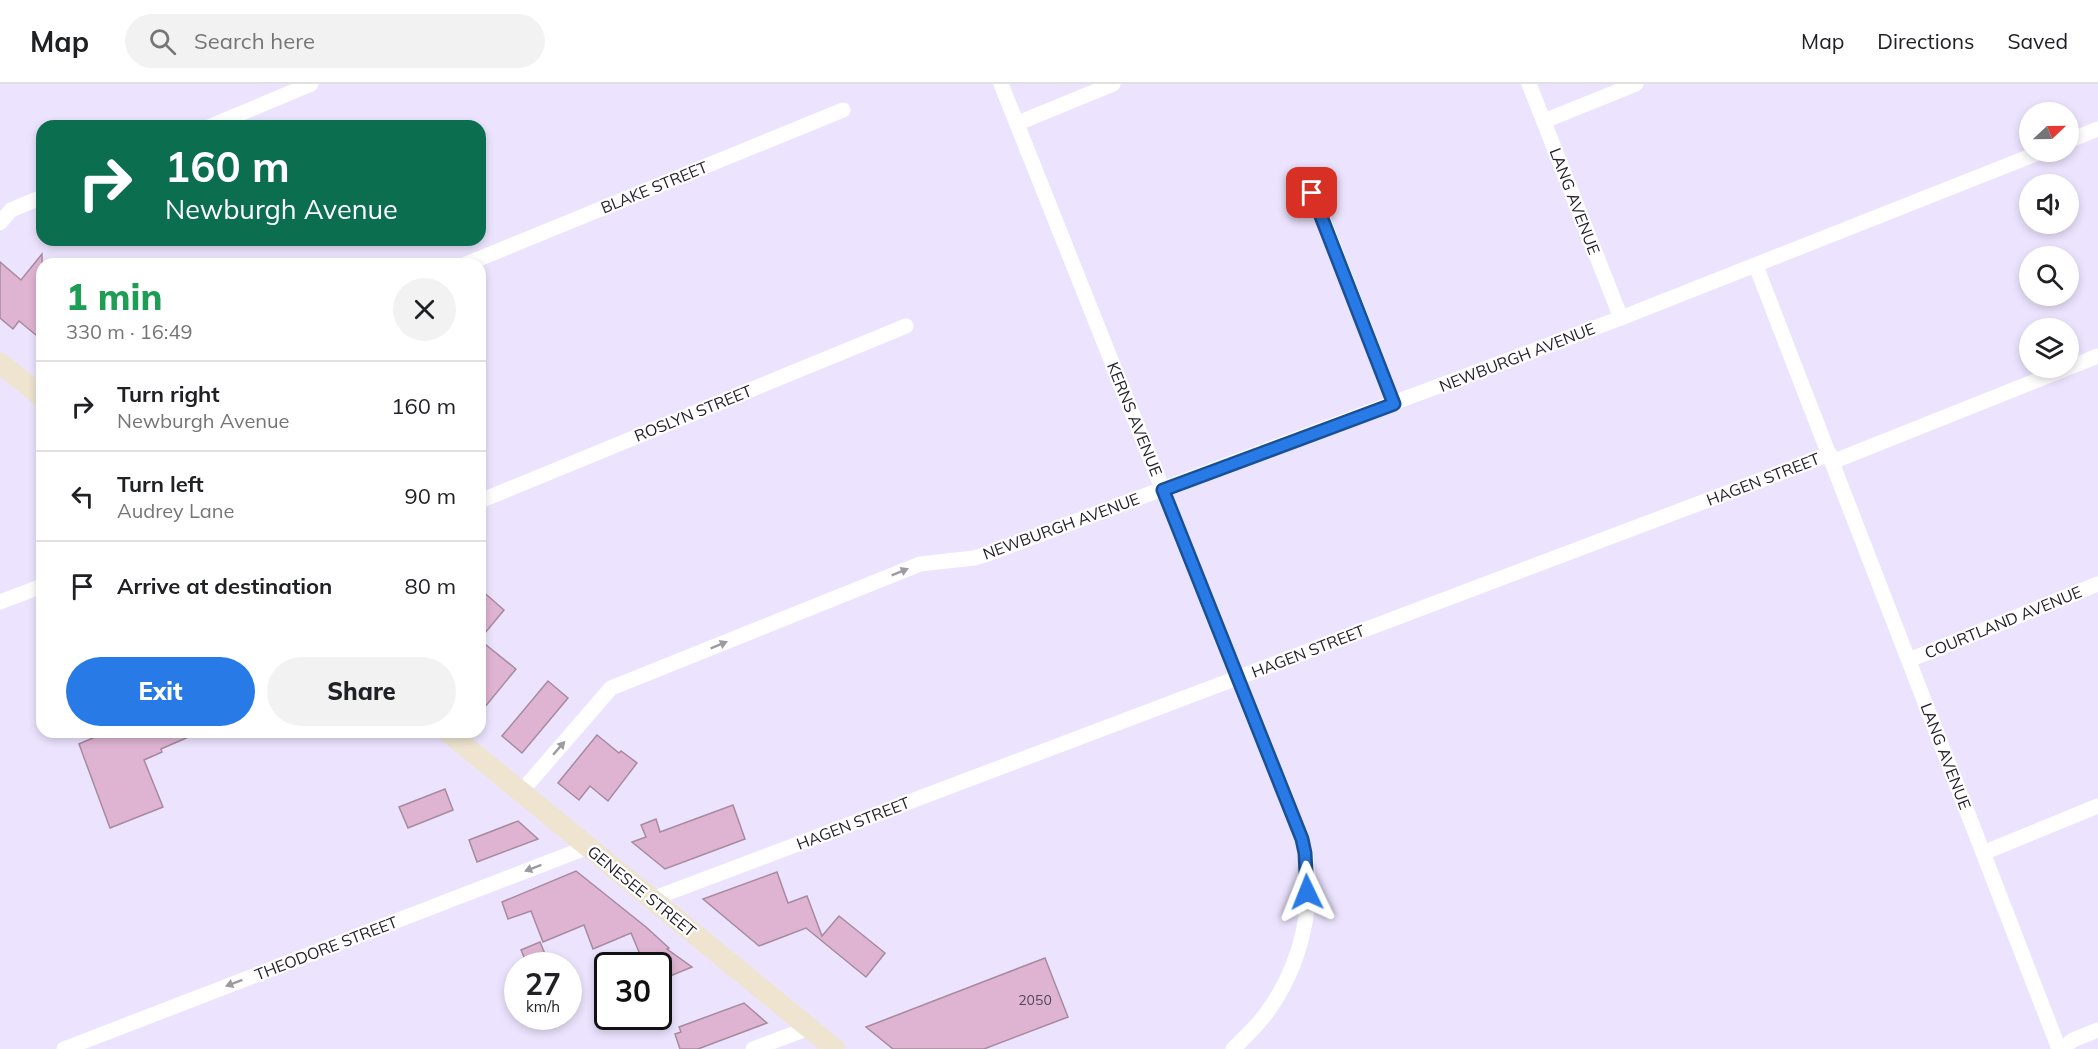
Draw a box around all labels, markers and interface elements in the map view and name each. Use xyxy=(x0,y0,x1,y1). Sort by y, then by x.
search box xyxy=(125,14,545,68)
text: Map xyxy=(30,24,89,59)
icon: search xyxy=(146,25,179,58)
text: Search here xyxy=(194,27,315,55)
text: Map xyxy=(1801,28,1844,54)
text: Directions xyxy=(1877,28,1974,54)
text: Saved xyxy=(2007,28,2068,54)
north arrow xyxy=(2019,102,2079,162)
map controls xyxy=(2019,102,2079,378)
text: 160 m xyxy=(165,140,290,193)
icon: right xyxy=(66,144,144,222)
street label: LANG AVENUE xyxy=(1546,145,1604,257)
street label: BLAKE STREET xyxy=(598,156,711,218)
pin xyxy=(1286,167,1337,218)
button: sound xyxy=(2019,174,2079,234)
icon: arrive xyxy=(1295,176,1328,209)
text: Newburgh Avenue xyxy=(165,192,398,226)
button: search xyxy=(2019,246,2079,306)
text: 1 min xyxy=(66,274,162,319)
button: close xyxy=(393,278,456,341)
street label: NEWBURGH AVENUE xyxy=(1436,318,1598,396)
button: layers xyxy=(2019,318,2079,378)
text: 330 m · 16:49 xyxy=(66,319,192,344)
street label: KERNS AVENUE xyxy=(1103,359,1167,479)
text: Turn right xyxy=(117,380,220,408)
street label: ROSLYN STREET xyxy=(631,380,755,446)
icon: right xyxy=(66,390,99,423)
text: 160 m xyxy=(391,392,456,420)
text: Newburgh Avenue xyxy=(117,408,289,433)
street label: HAGEN STREET xyxy=(1703,448,1823,510)
text: Turn left xyxy=(117,470,204,498)
icon: left xyxy=(66,480,99,513)
text: 90 m xyxy=(405,482,456,510)
street label: NEWBURGH AVENUE xyxy=(980,488,1142,564)
text: Audrey Lane xyxy=(117,498,234,523)
one-way arrow xyxy=(891,567,909,577)
icon: arrive xyxy=(66,570,99,603)
text: Arrive at destination xyxy=(117,572,332,600)
text: 80 m xyxy=(405,572,456,600)
street label: COURTLAND AVENUE xyxy=(1921,581,2085,663)
street label: HAGEN STREET xyxy=(1248,620,1368,682)
one-way arrow xyxy=(710,640,728,650)
button: Exit xyxy=(66,657,255,726)
button: Share xyxy=(267,657,456,726)
street label: LANG AVENUE xyxy=(1917,700,1975,812)
one-way arrow xyxy=(552,741,565,756)
street label: HAGEN STREET xyxy=(793,792,913,854)
street label: GENESEE STREET xyxy=(584,841,701,941)
position arrow xyxy=(1275,860,1339,924)
one-way arrow xyxy=(524,863,542,873)
street label: THEODORE STREET xyxy=(252,911,401,984)
speed limit sign: 30 xyxy=(594,952,672,1030)
text: 27 xyxy=(525,965,561,1003)
one-way arrow xyxy=(225,979,243,989)
house number: 2050 xyxy=(1018,991,1052,1009)
text: km/h xyxy=(526,997,560,1016)

